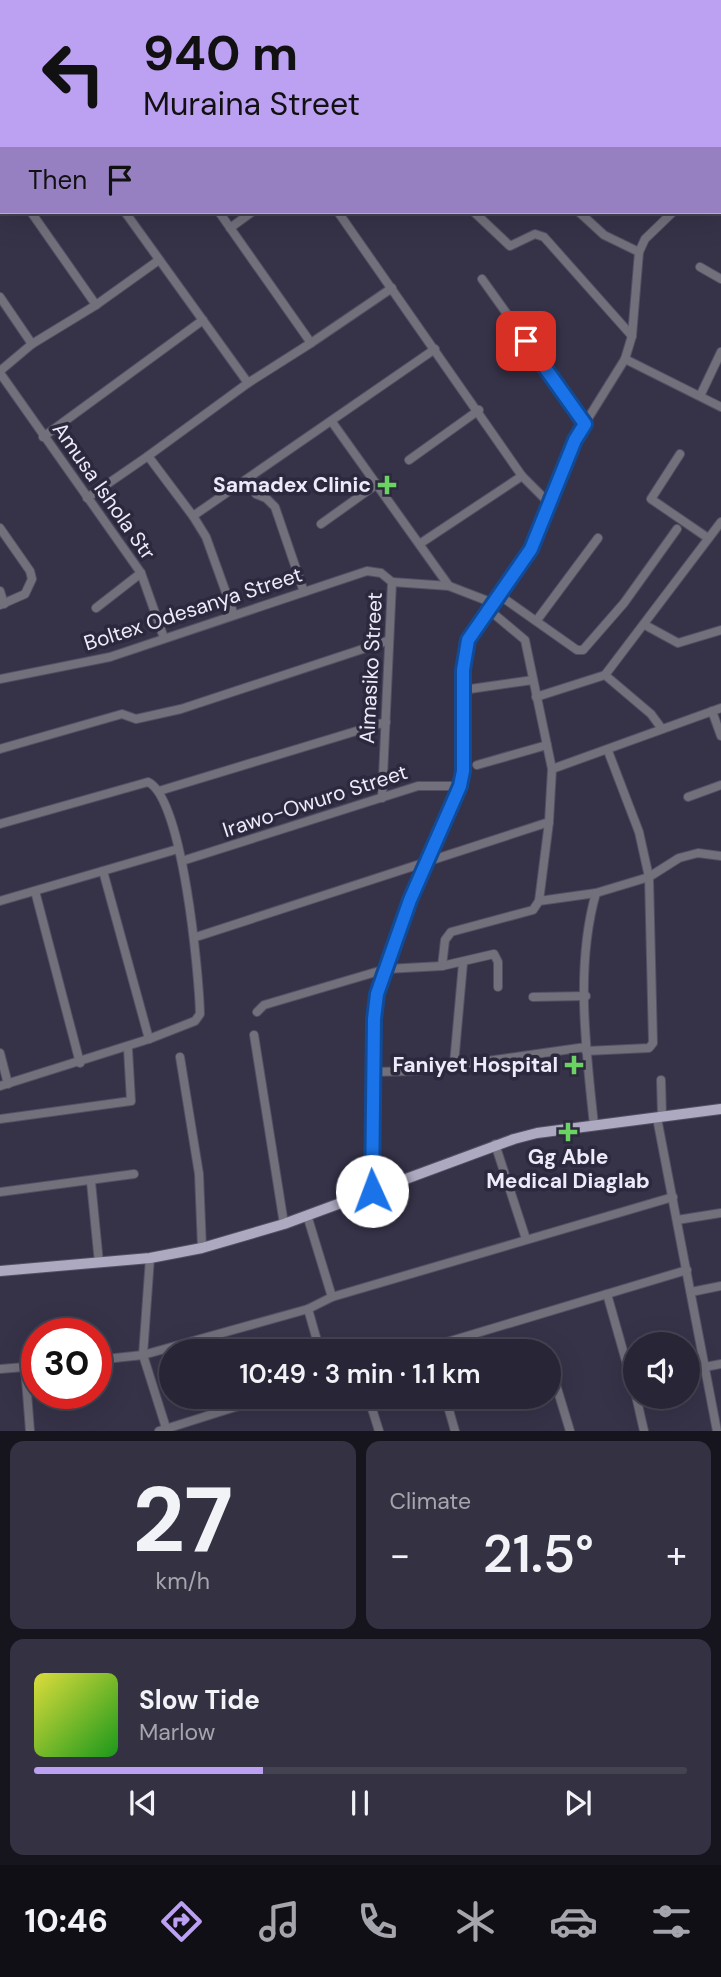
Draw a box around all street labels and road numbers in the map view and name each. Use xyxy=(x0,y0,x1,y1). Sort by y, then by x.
street label: Amusa Ishola Str xyxy=(46,417,162,566)
street label: Boltex Odesanya Street xyxy=(80,560,306,658)
street label: Aimasiko Street xyxy=(353,591,389,745)
street label: Irawo-Owuro Street xyxy=(219,758,411,844)

